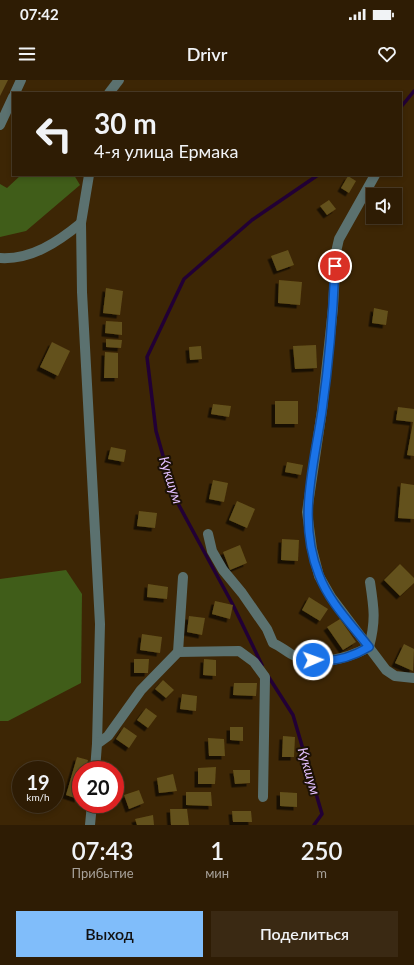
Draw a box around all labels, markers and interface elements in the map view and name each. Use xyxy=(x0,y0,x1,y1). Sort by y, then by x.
text: 07:42 xyxy=(20,5,59,23)
icon: menu xyxy=(16,43,38,65)
text: Drivr xyxy=(187,43,227,65)
icon: heart xyxy=(376,43,398,65)
text: 30 m xyxy=(94,106,157,140)
icon: left xyxy=(28,108,80,160)
text: 4-я улица Ермака xyxy=(94,140,239,162)
map controls xyxy=(366,188,402,224)
button: sound xyxy=(366,188,402,224)
pin xyxy=(318,249,352,283)
icon: arrive xyxy=(324,255,346,277)
water label: Кукшум xyxy=(156,454,187,506)
position arrow xyxy=(292,639,334,681)
water label: Кукшум xyxy=(295,745,324,797)
speed limit sign: 20 xyxy=(72,761,124,813)
text: 19 xyxy=(26,770,50,794)
text: km/h xyxy=(26,791,50,803)
text: 07:43 xyxy=(72,836,133,865)
text: 1 xyxy=(210,836,224,865)
text: 250 xyxy=(301,836,342,865)
text: Прибытие xyxy=(72,865,134,881)
text: мин xyxy=(205,865,229,881)
text: m xyxy=(316,865,327,881)
button: Выход xyxy=(16,911,203,957)
button: Поделиться xyxy=(211,911,398,957)

